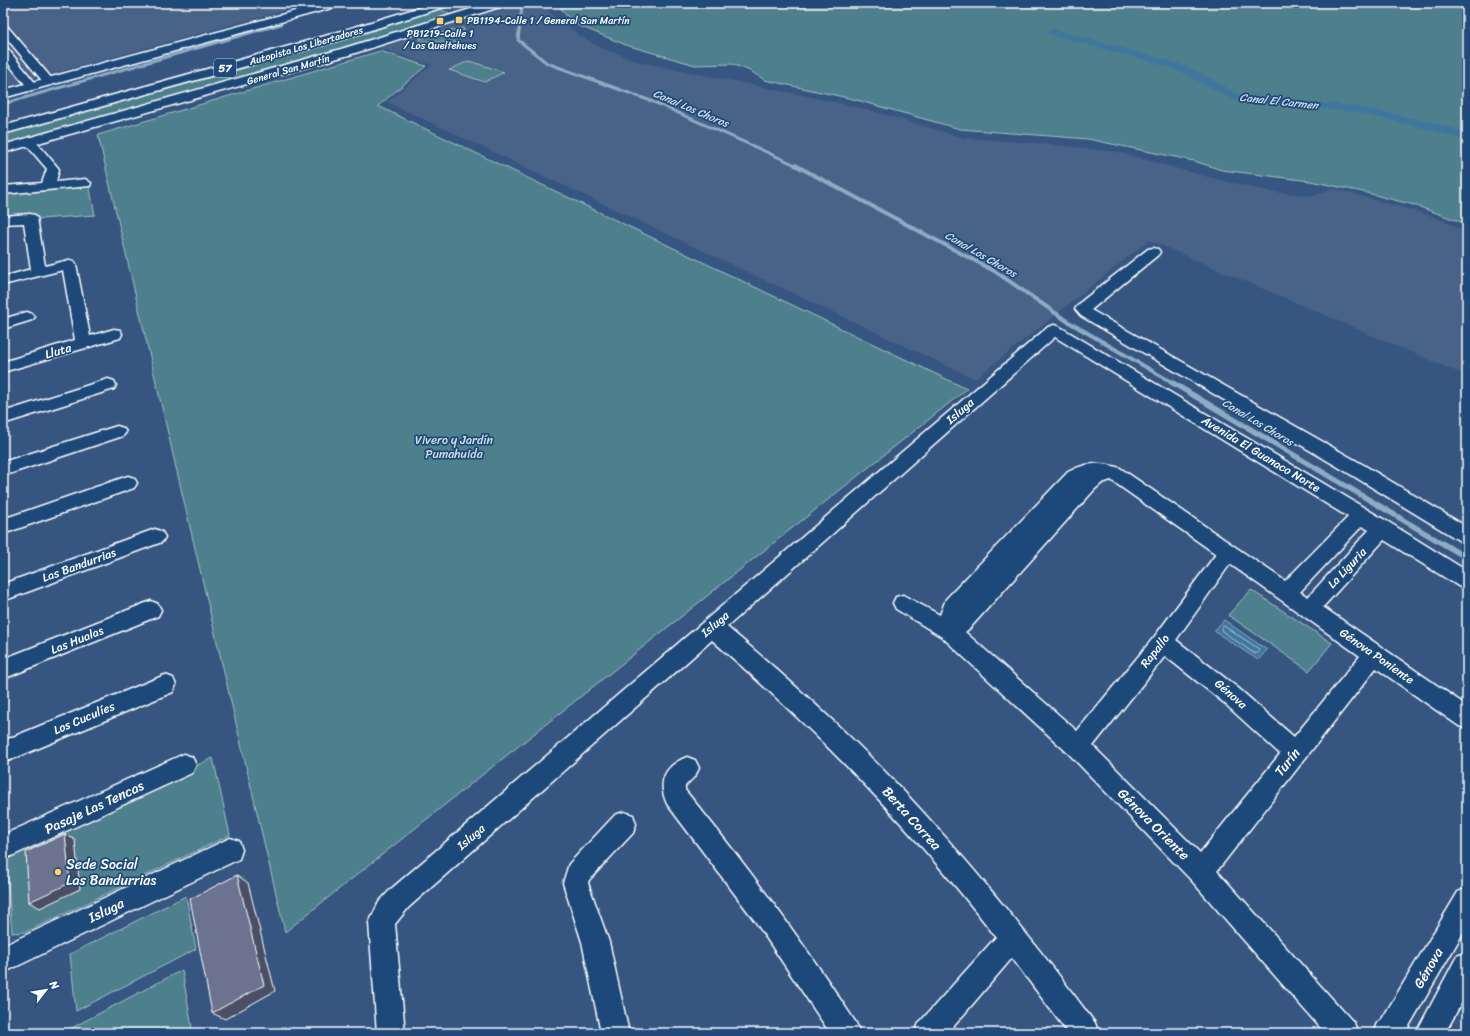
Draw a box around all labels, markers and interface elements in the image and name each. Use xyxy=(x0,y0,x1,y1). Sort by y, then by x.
place label: PB1194-Calle 1 / General San Martín xyxy=(467,12,630,30)
marker: PB1194-Calle 1 / General San Martín xyxy=(454,15,464,25)
marker: PB1219-Calle 1 / Los Queltehues xyxy=(435,16,445,26)
street label: Autopista Los Libertadores xyxy=(246,21,366,71)
place label: PB1219-Calle 1 / Los Queltehues xyxy=(403,25,477,55)
street label: General San Martín xyxy=(245,49,332,90)
road number: 57 xyxy=(214,59,236,77)
water label: Canal Los Choros xyxy=(650,84,733,133)
water label: Canal El Carmen xyxy=(1239,88,1320,115)
water label: Canal Los Choros xyxy=(941,226,1022,283)
street label: Lluta xyxy=(42,336,75,365)
street label: Isluga xyxy=(940,391,980,431)
water label: Canal Los Choros xyxy=(1218,394,1298,452)
street label: Avenida El Guanaco Norte xyxy=(1196,409,1325,499)
park label: Vivero y Jardín Pumahuida xyxy=(415,429,494,465)
street label: Las Bandurrias xyxy=(39,541,119,589)
street label: La Liguria xyxy=(1322,541,1373,594)
street label: Isluga xyxy=(695,604,735,644)
street label: Las Hualas xyxy=(47,619,107,661)
street label: Génova Poniente xyxy=(1335,622,1419,690)
street label: Rapallo xyxy=(1134,629,1176,673)
street label: Génova xyxy=(1210,673,1253,715)
street label: Los Cuculíes xyxy=(50,695,119,741)
street label: Turín xyxy=(1268,742,1307,782)
street label: Pasaje Las Tencas xyxy=(40,773,148,841)
street label: Berta Correa xyxy=(876,780,948,857)
street label: Génova Oriente xyxy=(1111,782,1196,867)
street label: Isluga xyxy=(451,817,491,857)
place label: Sede Social Las Bandurrias xyxy=(66,852,156,893)
marker: Sede Social Las Bandurrias xyxy=(53,867,63,877)
street label: Isluga xyxy=(83,891,129,930)
street label: Génova xyxy=(1407,942,1451,994)
north arrow xyxy=(26,970,66,1010)
text: N xyxy=(44,976,64,994)

